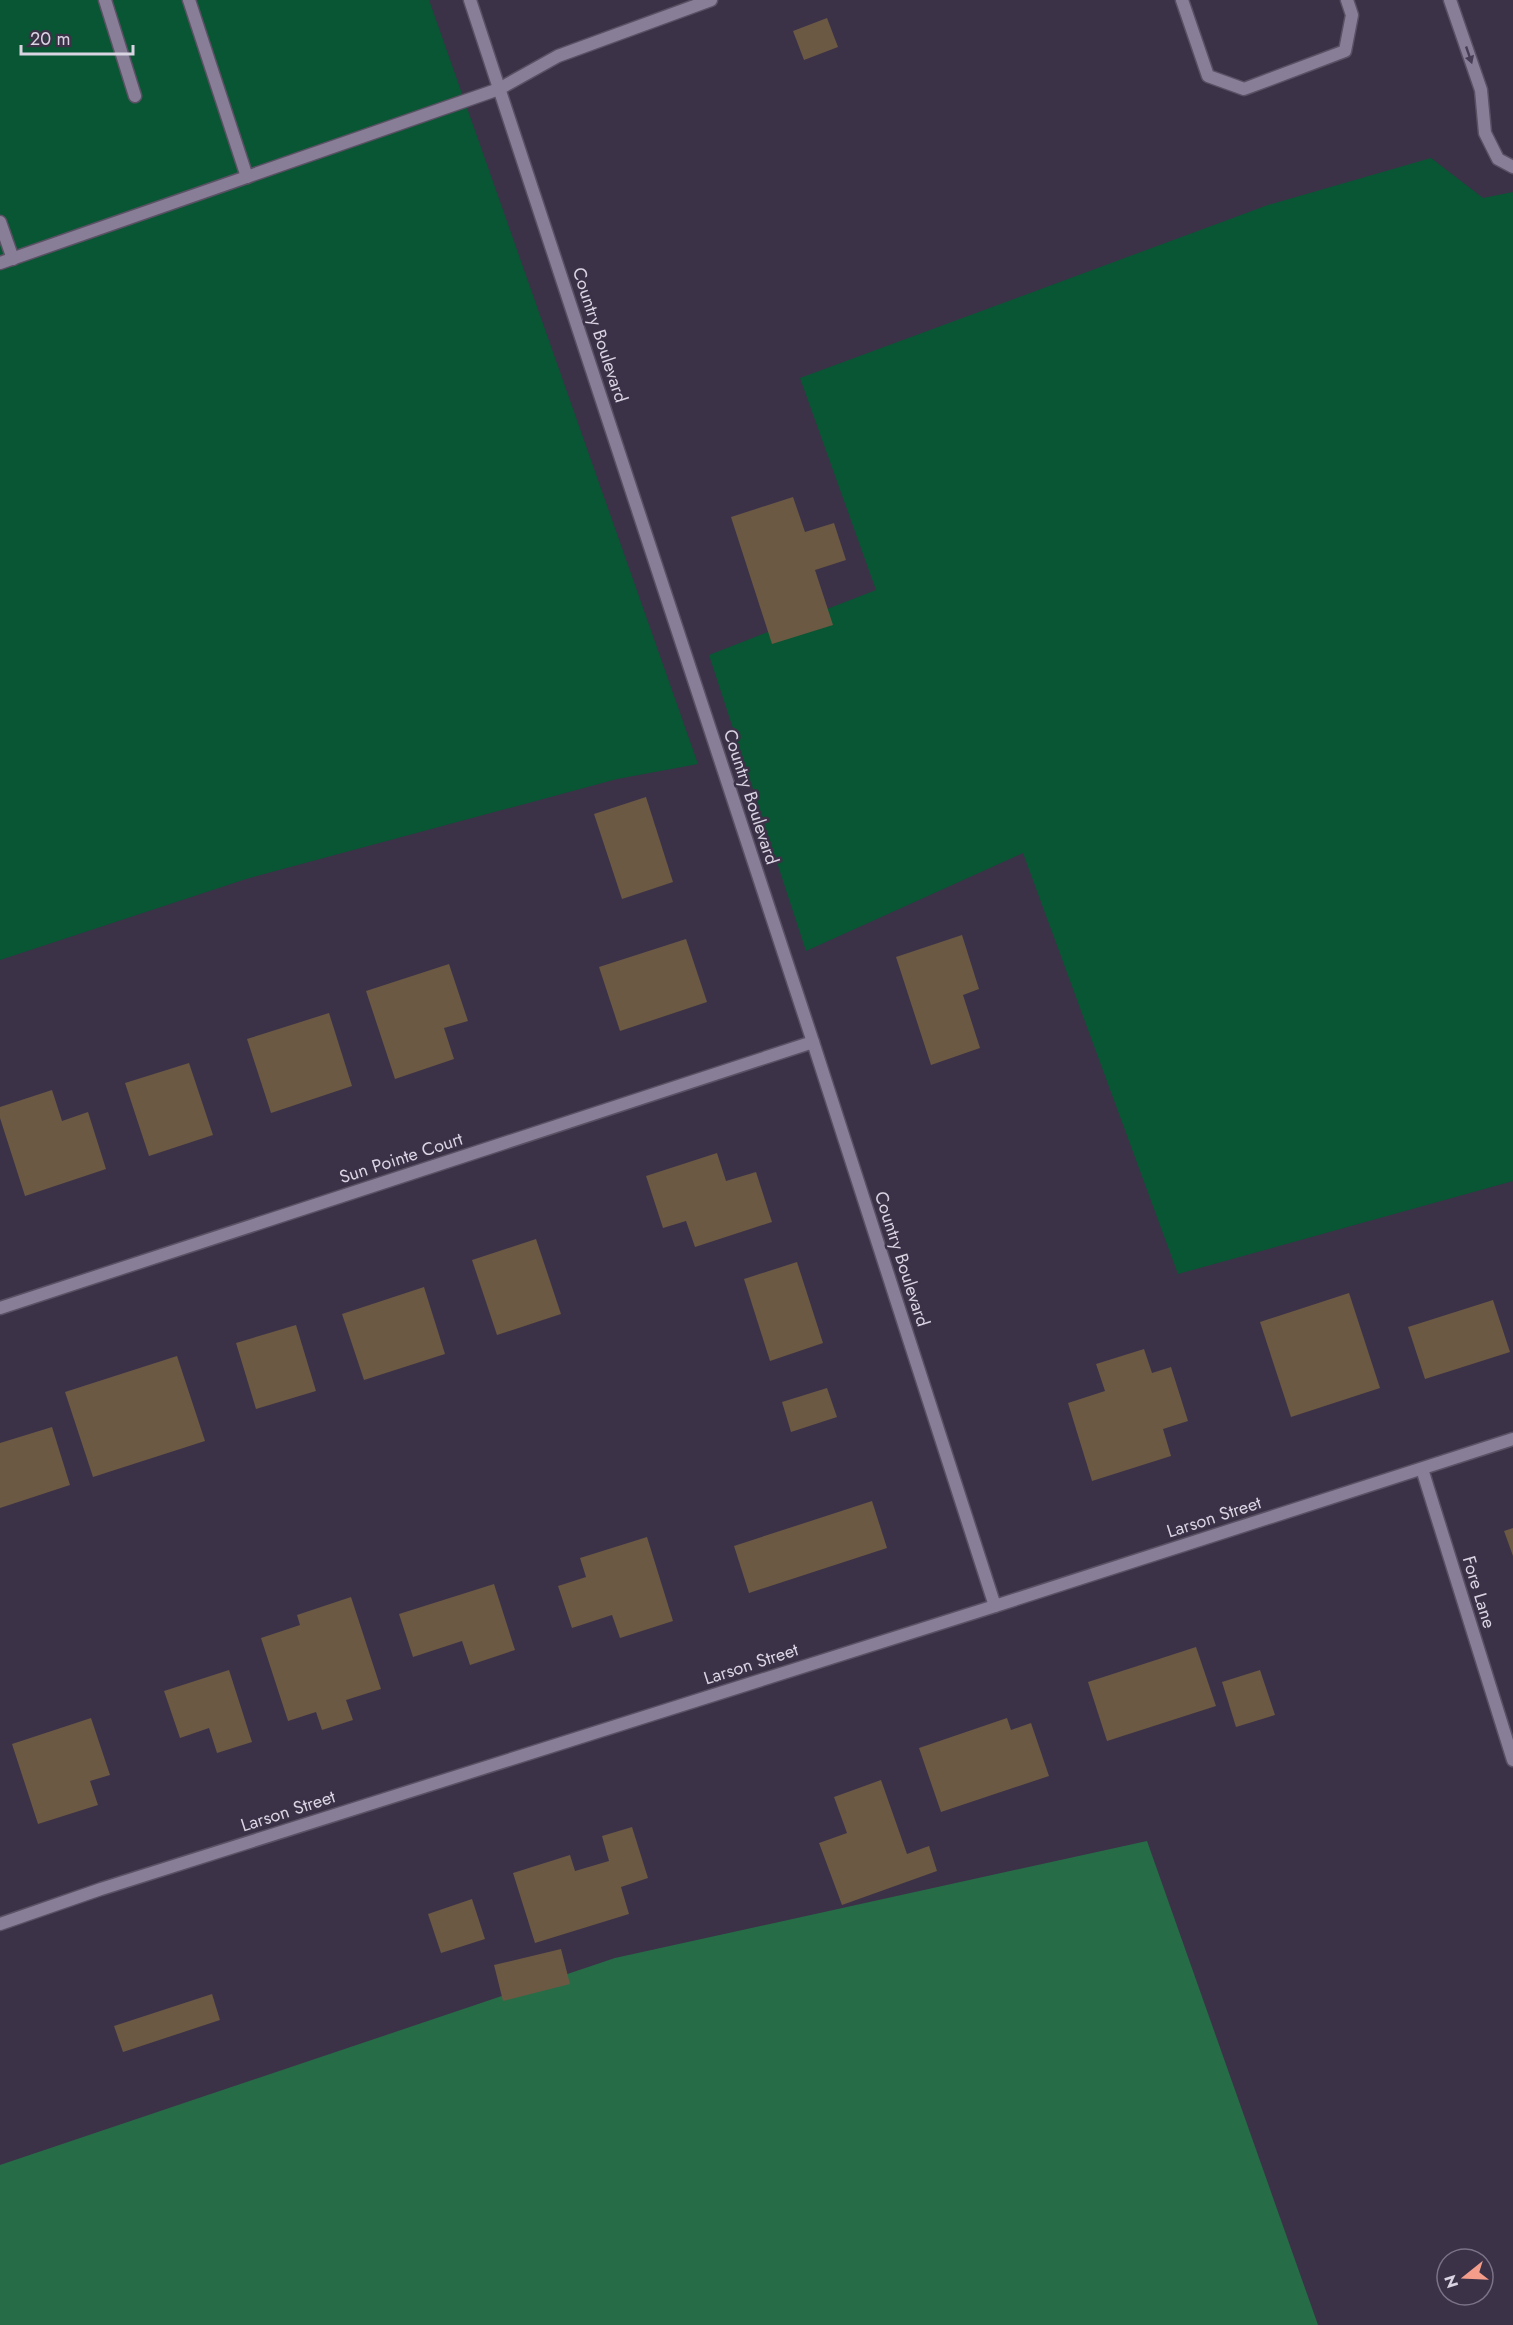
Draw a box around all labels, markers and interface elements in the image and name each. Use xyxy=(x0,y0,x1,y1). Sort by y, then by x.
scale bar xyxy=(21,18,134,56)
text: 20 m xyxy=(30,26,70,52)
one-way arrow xyxy=(1465,46,1475,64)
street label: Country Boulevard xyxy=(566,264,634,406)
street label: Country Boulevard xyxy=(717,726,785,868)
street label: Sun Pointe Court xyxy=(336,1126,467,1190)
street label: Country Boulevard xyxy=(868,1188,936,1330)
street label: Larson Street xyxy=(1163,1489,1265,1544)
street label: Fore Lane xyxy=(1456,1553,1502,1631)
street label: Larson Street xyxy=(700,1636,802,1691)
street label: Larson Street xyxy=(237,1783,339,1838)
north arrow xyxy=(1435,2247,1495,2307)
text: N xyxy=(1438,2272,1464,2291)

